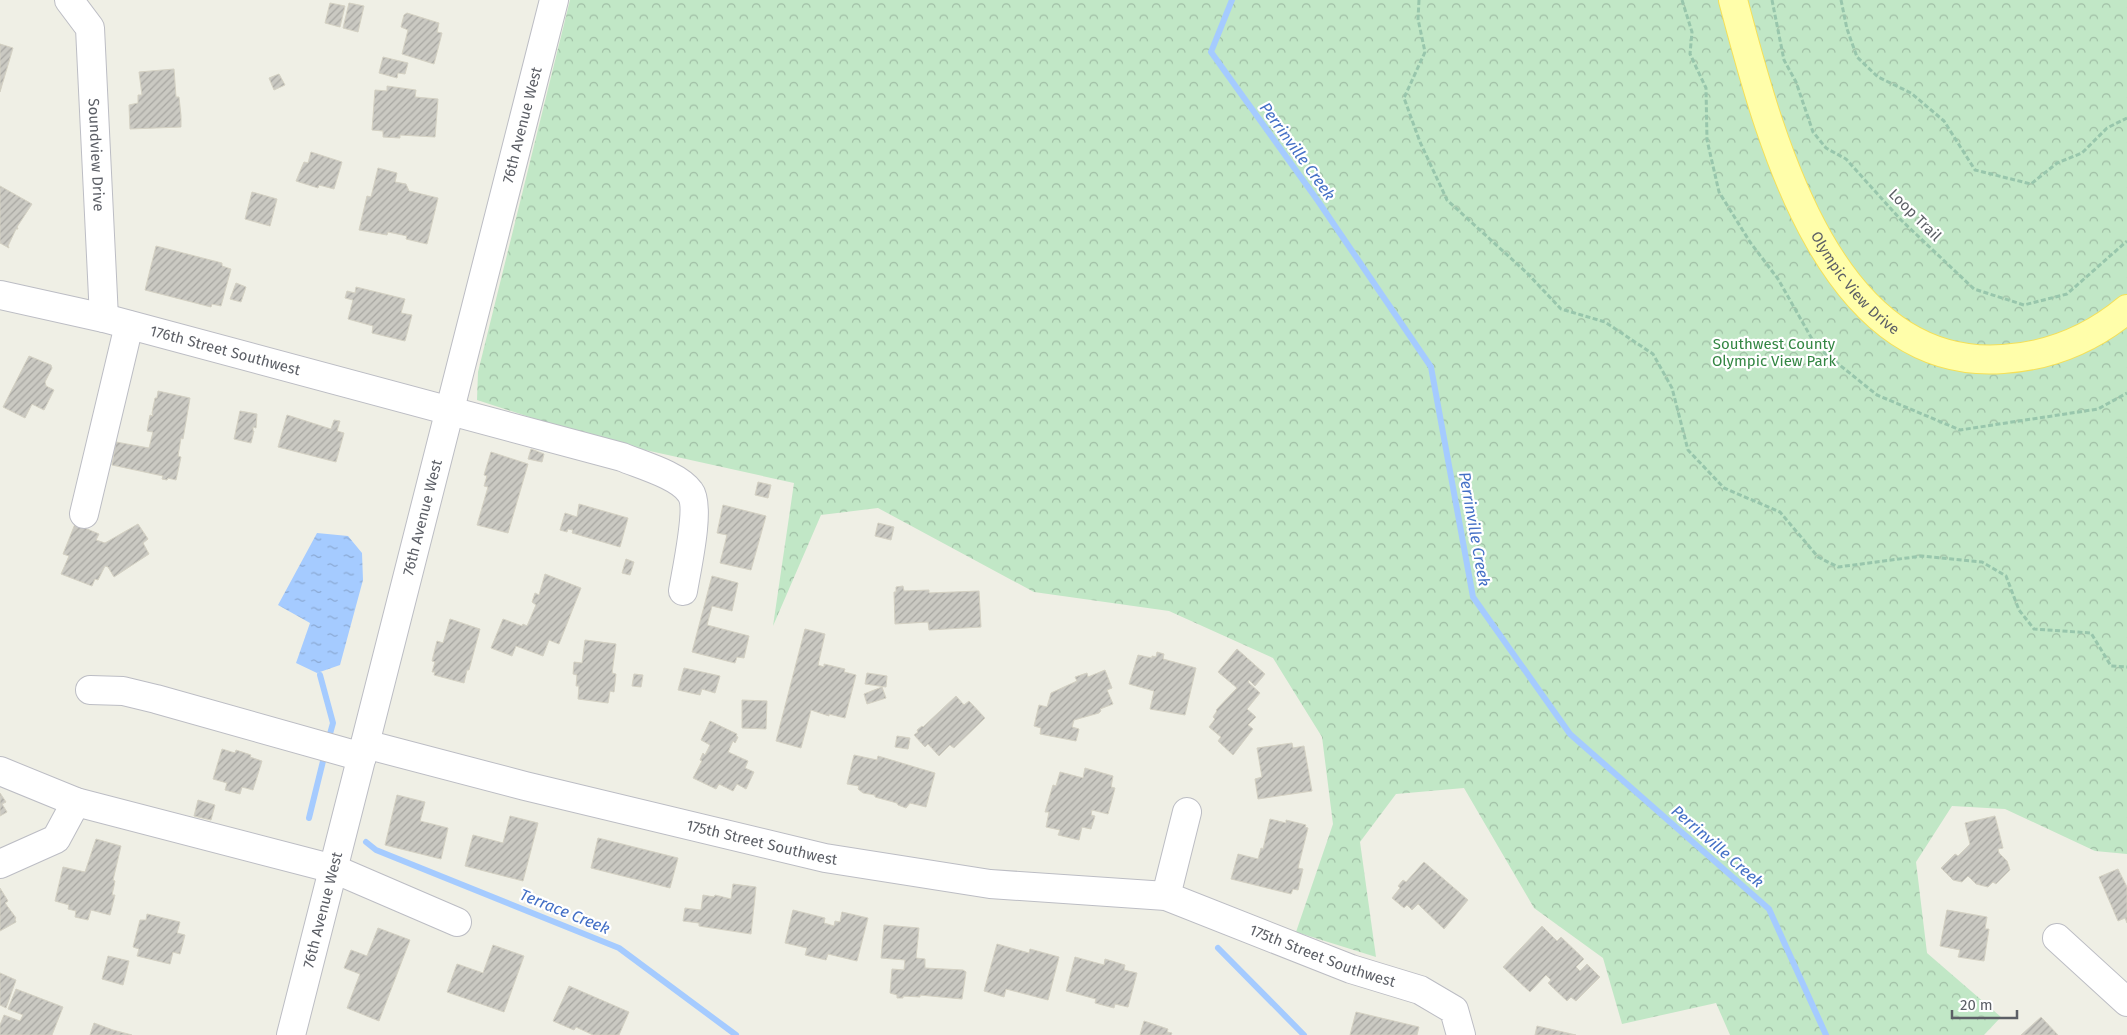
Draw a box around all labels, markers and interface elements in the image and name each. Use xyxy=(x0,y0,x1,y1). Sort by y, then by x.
street label: 76th Avenue West xyxy=(499,64,546,185)
street label: Soundview Drive xyxy=(84,98,108,212)
water label: Perrinville Creek xyxy=(1256,99,1340,204)
street label: Loop Trail xyxy=(1885,185,1945,245)
street label: Olympic View Drive xyxy=(1807,228,1903,338)
street label: 176th Street Southwest xyxy=(148,322,303,379)
park label: Southwest County Olympic View Park xyxy=(1712,335,1836,370)
street label: 76th Avenue West xyxy=(399,457,446,577)
water label: Perrinville Creek xyxy=(1455,470,1494,588)
water label: Perrinville Creek xyxy=(1668,801,1768,892)
street label: 175th Street Southwest xyxy=(685,816,839,869)
street label: 76th Avenue West xyxy=(299,849,346,970)
water label: Terrace Creek xyxy=(517,885,613,938)
street label: 175th Street Southwest xyxy=(1247,921,1398,991)
scale bar xyxy=(1952,988,2017,1020)
text: 20 m xyxy=(1960,996,1993,1014)

